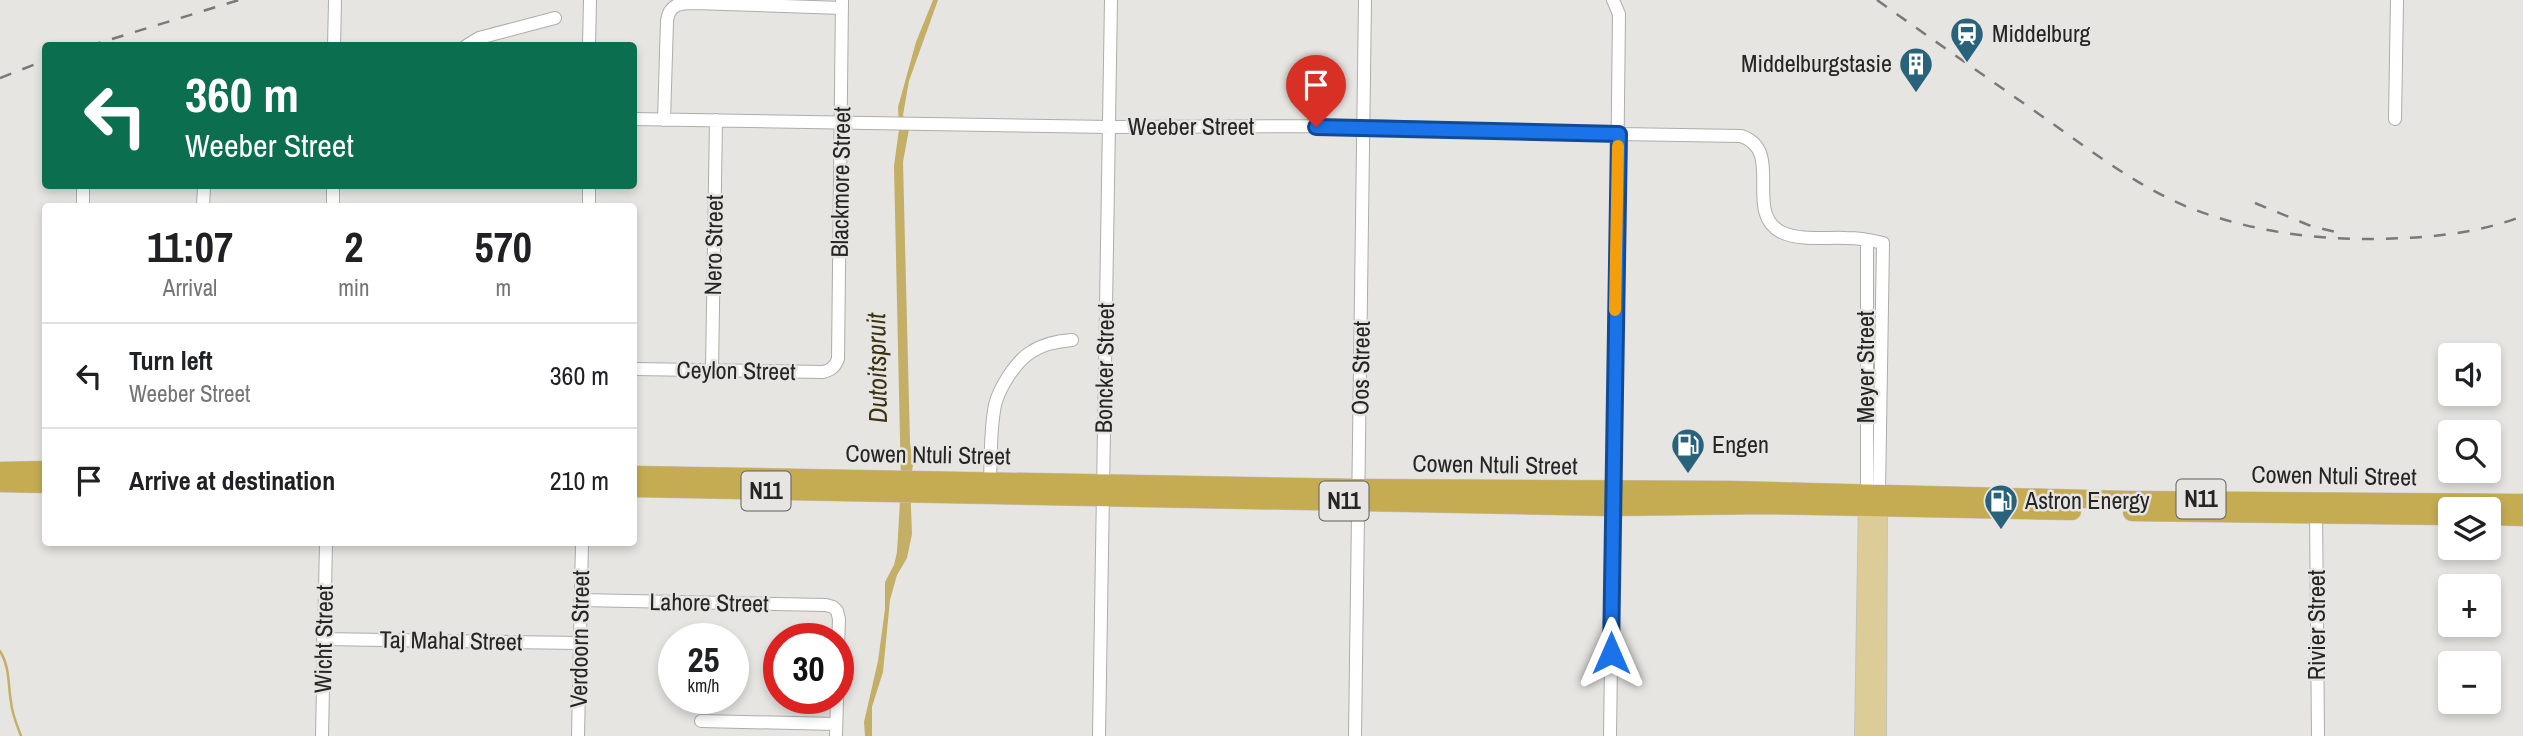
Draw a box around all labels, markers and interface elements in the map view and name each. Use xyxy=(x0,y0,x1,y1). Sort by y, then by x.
station icon: Middelburg xyxy=(1948,15,1986,64)
place label: Middelburg xyxy=(1992,17,2091,49)
building icon: Middelburgstasie xyxy=(1897,45,1935,94)
place label: Middelburgstasie xyxy=(1741,47,1892,79)
pin xyxy=(1286,55,1346,127)
text: 360 m xyxy=(185,61,299,127)
icon: arrive xyxy=(1297,66,1335,104)
icon: left xyxy=(70,70,161,161)
street label: Blackmore Street xyxy=(823,106,857,258)
street label: Weeber Street xyxy=(1128,110,1255,142)
text: Weeber Street xyxy=(185,124,354,167)
street label: Nero Street xyxy=(696,194,730,296)
text: 11:07 xyxy=(147,219,233,275)
text: 2 xyxy=(344,219,363,275)
text: 570 xyxy=(475,219,532,275)
text: Arrival xyxy=(163,272,217,303)
text: min xyxy=(338,272,370,303)
text: m xyxy=(495,272,511,303)
street label: Boncker Street xyxy=(1087,302,1121,433)
street label: Meyer Street xyxy=(1849,310,1881,423)
water label: Dutoitspruit xyxy=(858,312,895,423)
street label: Oos Street xyxy=(1343,320,1377,415)
text: Turn left xyxy=(129,343,213,378)
map controls xyxy=(2438,343,2501,714)
button: sound xyxy=(2438,343,2501,406)
street label: Ceylon Street xyxy=(676,353,796,387)
icon: left xyxy=(70,357,108,395)
text: 360 m xyxy=(550,358,609,393)
text: Weeber Street xyxy=(129,378,250,409)
button: search xyxy=(2438,420,2501,483)
fuel station icon: Engen xyxy=(1669,426,1707,475)
place label: Engen xyxy=(1712,428,1769,460)
street label: Cowen Ntuli Street xyxy=(845,437,1011,471)
street label: Cowen Ntuli Street xyxy=(1412,447,1578,481)
street label: Cowen Ntuli Street xyxy=(2251,458,2417,492)
icon: arrive xyxy=(70,462,108,500)
text: Arrive at destination xyxy=(129,463,335,498)
text: 210 m xyxy=(550,463,609,498)
road number: N11 xyxy=(742,471,790,510)
road number: N11 xyxy=(2176,480,2226,519)
road number: N11 xyxy=(1320,481,1368,520)
fuel station icon: Astron Energy xyxy=(1982,482,2020,531)
place label: Astron Energy xyxy=(2024,484,2150,516)
button: layers xyxy=(2438,497,2501,560)
street label: Verdoorn Street xyxy=(562,569,596,708)
street label: Rivier Street xyxy=(2300,569,2332,680)
button: + xyxy=(2438,574,2501,637)
street label: Wicht Street xyxy=(306,584,340,693)
street label: Lahore Street xyxy=(649,585,769,619)
position arrow xyxy=(1574,616,1648,690)
street label: Taj Mahal Street xyxy=(379,623,523,657)
speed limit sign: 30 xyxy=(763,623,854,714)
text: 25 xyxy=(688,636,719,683)
button: − xyxy=(2438,651,2501,714)
text: km/h xyxy=(688,673,720,698)

